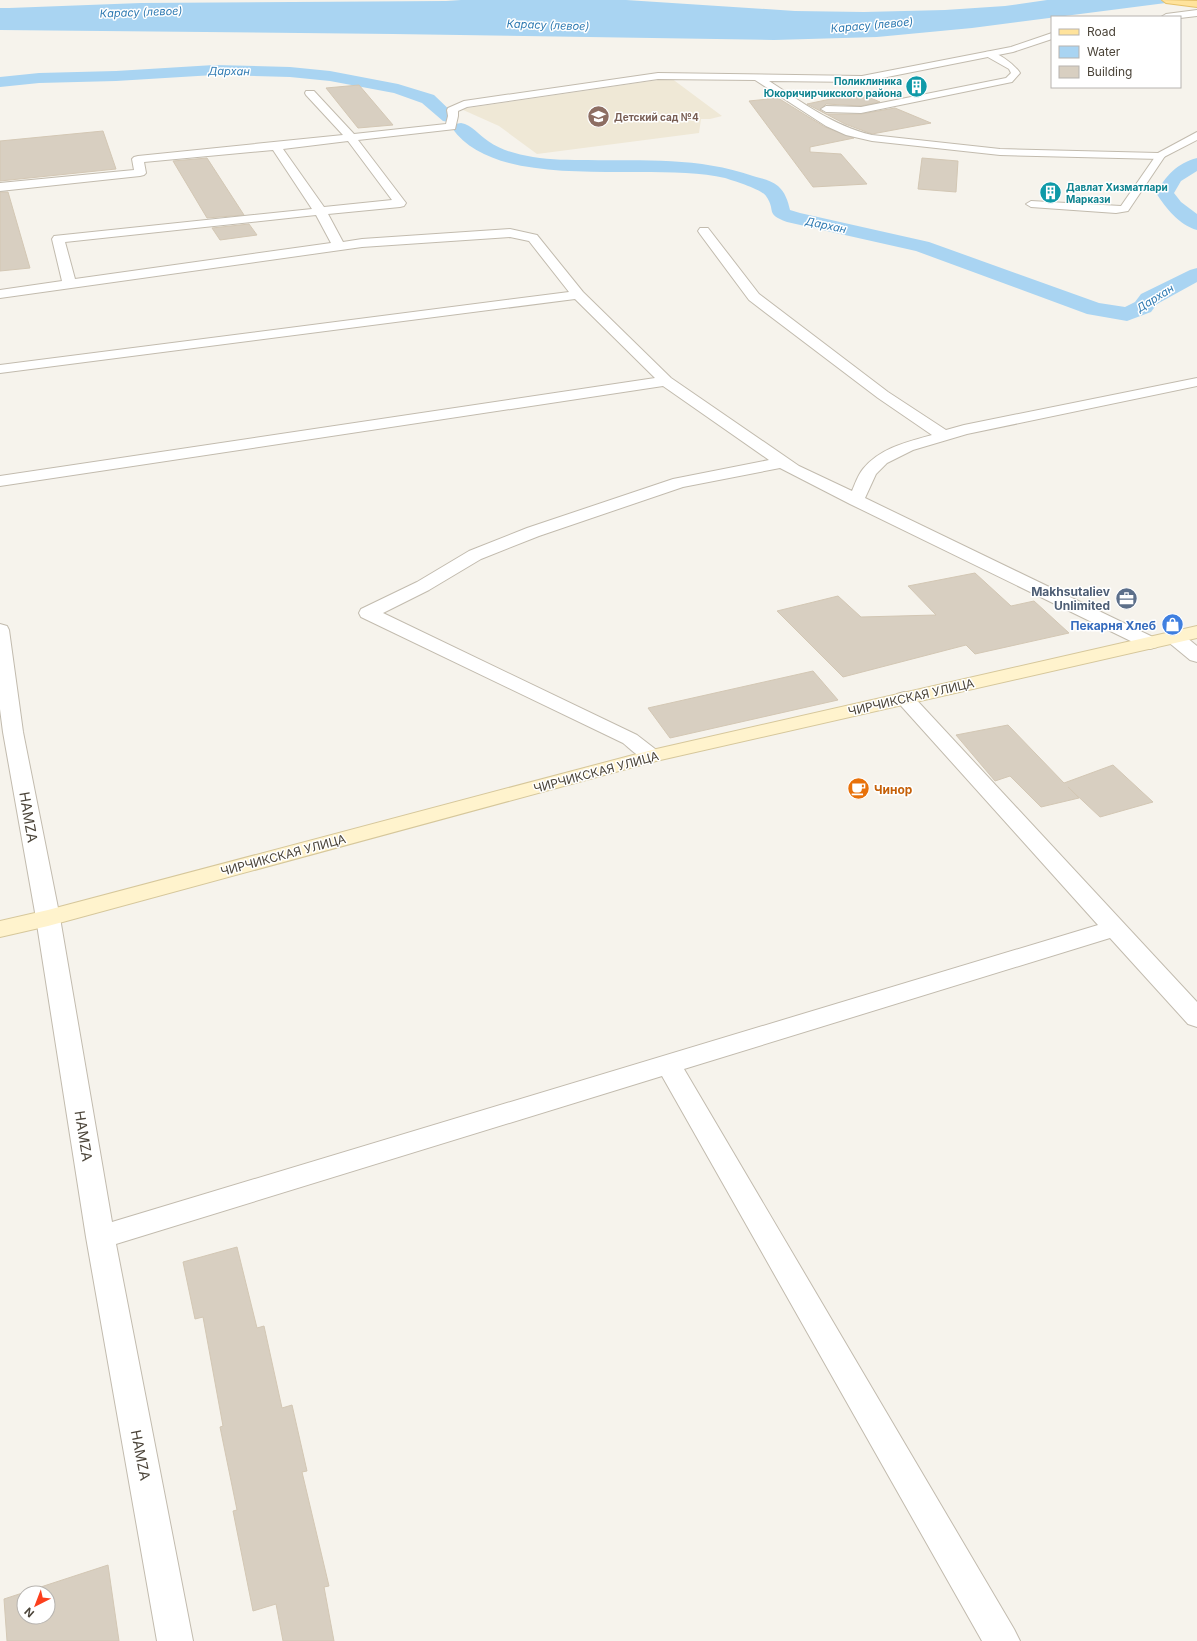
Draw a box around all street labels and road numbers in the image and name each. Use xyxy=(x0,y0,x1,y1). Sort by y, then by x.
street label: ЧИРЧИКСКАЯ УЛИЦА xyxy=(847,675,975,719)
street label: ЧИРЧИКСКАЯ УЛИЦА xyxy=(532,748,660,796)
street label: HAMZA xyxy=(16,790,42,844)
street label: ЧИРЧИКСКАЯ УЛИЦА xyxy=(219,831,347,879)
street label: HAMZA xyxy=(72,1109,96,1163)
street label: HAMZA xyxy=(128,1428,154,1482)

